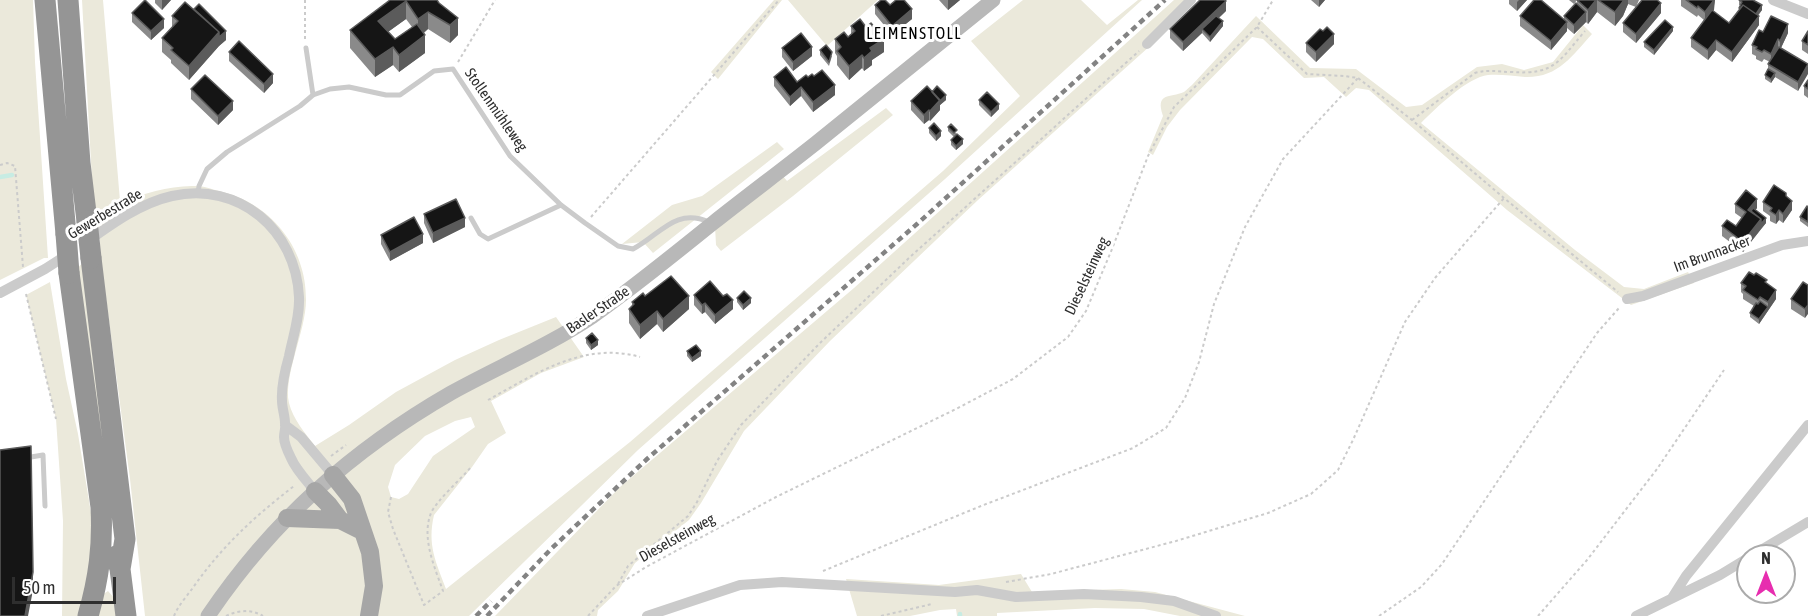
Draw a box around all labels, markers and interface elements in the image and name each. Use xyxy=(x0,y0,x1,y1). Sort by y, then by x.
district label: LEIMENSTOLL xyxy=(866,24,962,44)
street label: Stollenmühleweg xyxy=(461,65,531,155)
street label: Gewerbestraße xyxy=(65,185,145,243)
street label: Im Brunnacker xyxy=(1671,232,1753,276)
street label: Dieselsteinweg xyxy=(1061,234,1113,318)
street label: Basler Straße xyxy=(563,282,633,338)
street label: Dieselsteinweg xyxy=(636,510,718,566)
north arrow xyxy=(1736,544,1796,604)
text: N xyxy=(1761,549,1771,567)
scale bar xyxy=(15,565,118,603)
text: 50 m xyxy=(23,577,55,598)

